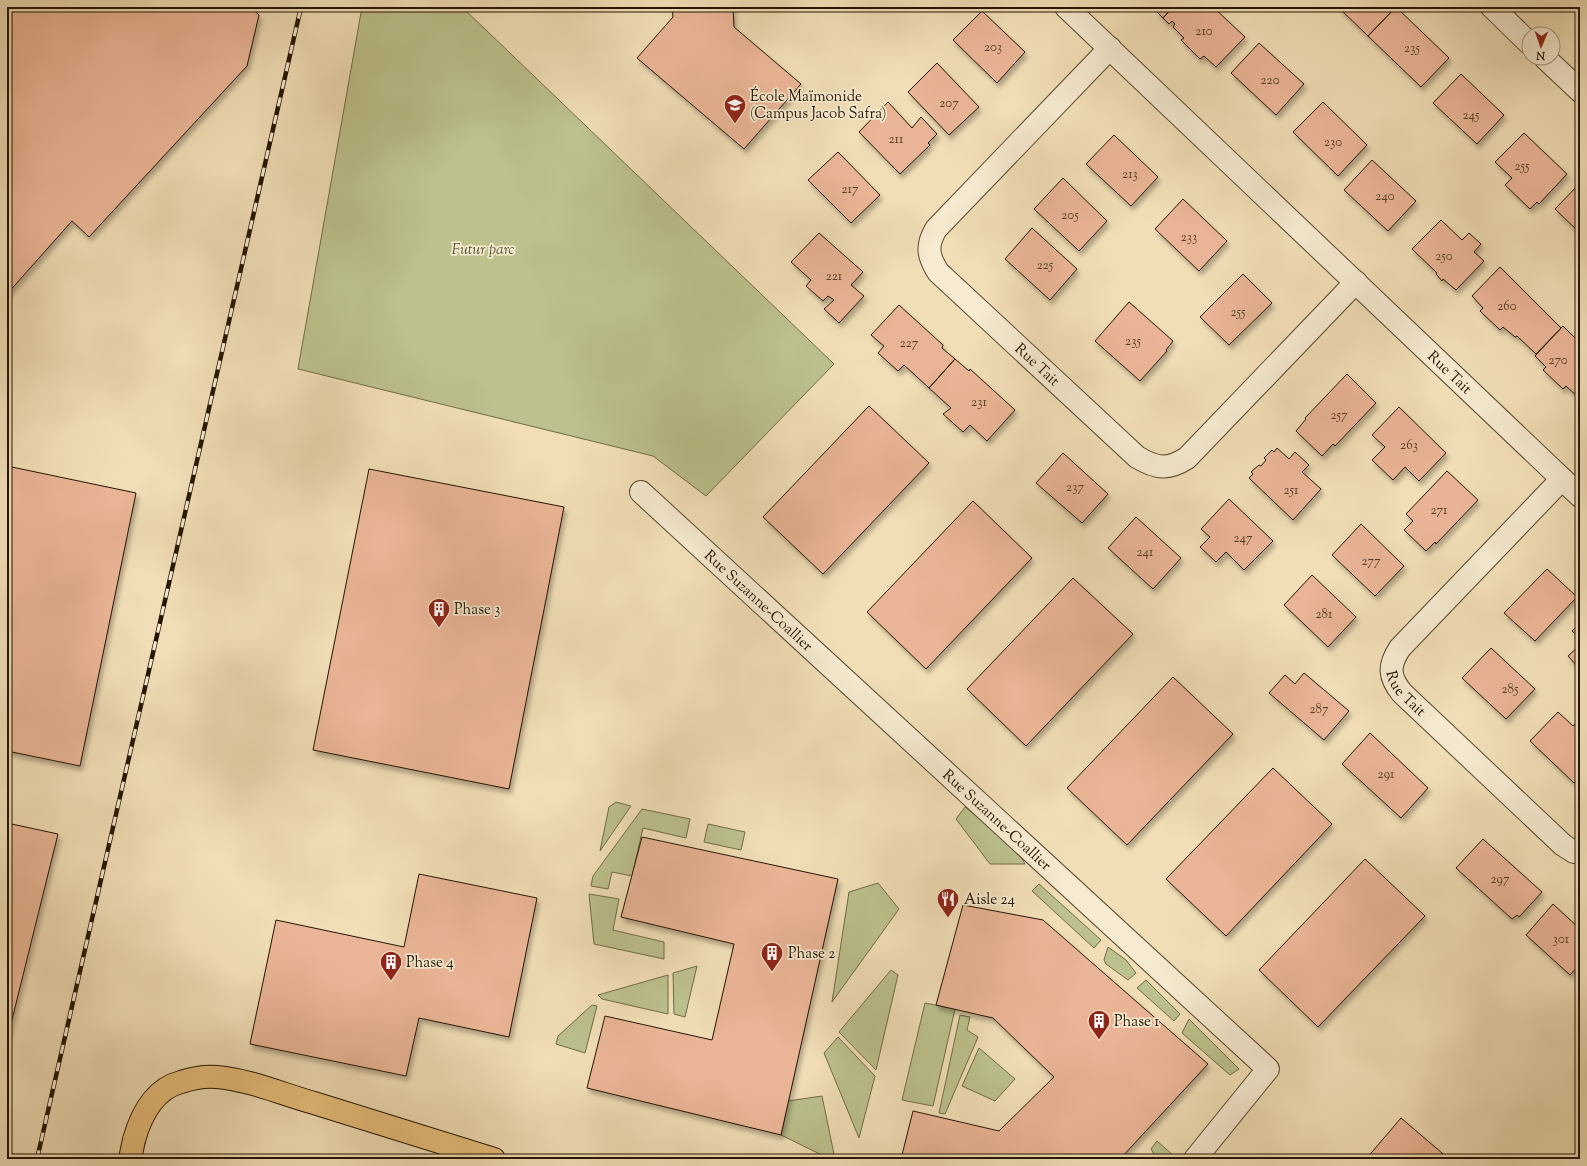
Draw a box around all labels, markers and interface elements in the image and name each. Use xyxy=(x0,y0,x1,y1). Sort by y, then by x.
house number: 210 xyxy=(1195,23,1213,41)
north arrow xyxy=(1521,26,1561,66)
house number: 203 xyxy=(984,39,1002,57)
house number: 235 xyxy=(1404,40,1420,58)
text: N xyxy=(1536,47,1546,63)
house number: 220 xyxy=(1260,72,1280,90)
place label: École Maïmonide (Campus Jacob Safra) xyxy=(750,86,886,125)
school or university icon: École Maïmonide (Campus Jacob Safra) xyxy=(722,92,748,125)
house number: 207 xyxy=(939,95,959,113)
house number: 245 xyxy=(1462,107,1480,125)
house number: 211 xyxy=(889,131,904,149)
house number: 230 xyxy=(1324,134,1342,152)
house number: 255 xyxy=(1514,158,1530,176)
house number: 213 xyxy=(1122,166,1138,184)
house number: 217 xyxy=(841,181,859,199)
house number: 240 xyxy=(1375,188,1395,206)
house number: 205 xyxy=(1061,207,1079,225)
house number: 233 xyxy=(1181,229,1197,247)
park label: Futur parc xyxy=(452,240,514,261)
house number: 250 xyxy=(1435,248,1453,266)
house number: 225 xyxy=(1037,257,1054,275)
house number: 221 xyxy=(826,268,843,286)
house number: 260 xyxy=(1497,298,1517,316)
house number: 255 xyxy=(1230,304,1246,322)
house number: 235 xyxy=(1125,333,1141,351)
house number: 227 xyxy=(900,335,919,353)
street label: Rue Tait xyxy=(1009,339,1064,392)
street label: Rue Tait xyxy=(1422,347,1476,400)
house number: 270 xyxy=(1548,352,1568,370)
house number: 231 xyxy=(971,394,987,412)
house number: 257 xyxy=(1330,407,1348,425)
house number: 263 xyxy=(1400,437,1418,455)
house number: 237 xyxy=(1066,479,1084,497)
house number: 251 xyxy=(1284,482,1299,500)
house number: 271 xyxy=(1430,502,1448,520)
house number: 247 xyxy=(1233,530,1253,548)
house number: 241 xyxy=(1136,544,1154,562)
street label: Rue Suzanne-Coallier xyxy=(699,546,817,657)
house number: 277 xyxy=(1361,553,1381,571)
building icon: Phase 3 xyxy=(426,596,452,629)
place label: Phase 3 xyxy=(454,600,500,621)
house number: 281 xyxy=(1315,606,1333,624)
street label: Rue Tait xyxy=(1379,669,1430,722)
house number: 285 xyxy=(1501,681,1519,699)
house number: 287 xyxy=(1309,701,1329,719)
street label: Rue Suzanne-Coallier xyxy=(937,765,1055,877)
house number: 291 xyxy=(1378,766,1395,784)
house number: 297 xyxy=(1491,871,1510,889)
restaurant icon: Aisle 24 xyxy=(935,886,961,919)
place label: Aisle 24 xyxy=(964,890,1016,911)
house number: 301 xyxy=(1553,931,1570,949)
building icon: Phase 2 xyxy=(759,940,785,973)
place label: Phase 2 xyxy=(788,944,835,965)
building icon: Phase 4 xyxy=(378,949,404,982)
place label: Phase 4 xyxy=(406,953,454,974)
building icon: Phase 1 xyxy=(1086,1008,1112,1041)
place label: Phase 1 xyxy=(1114,1012,1159,1033)

